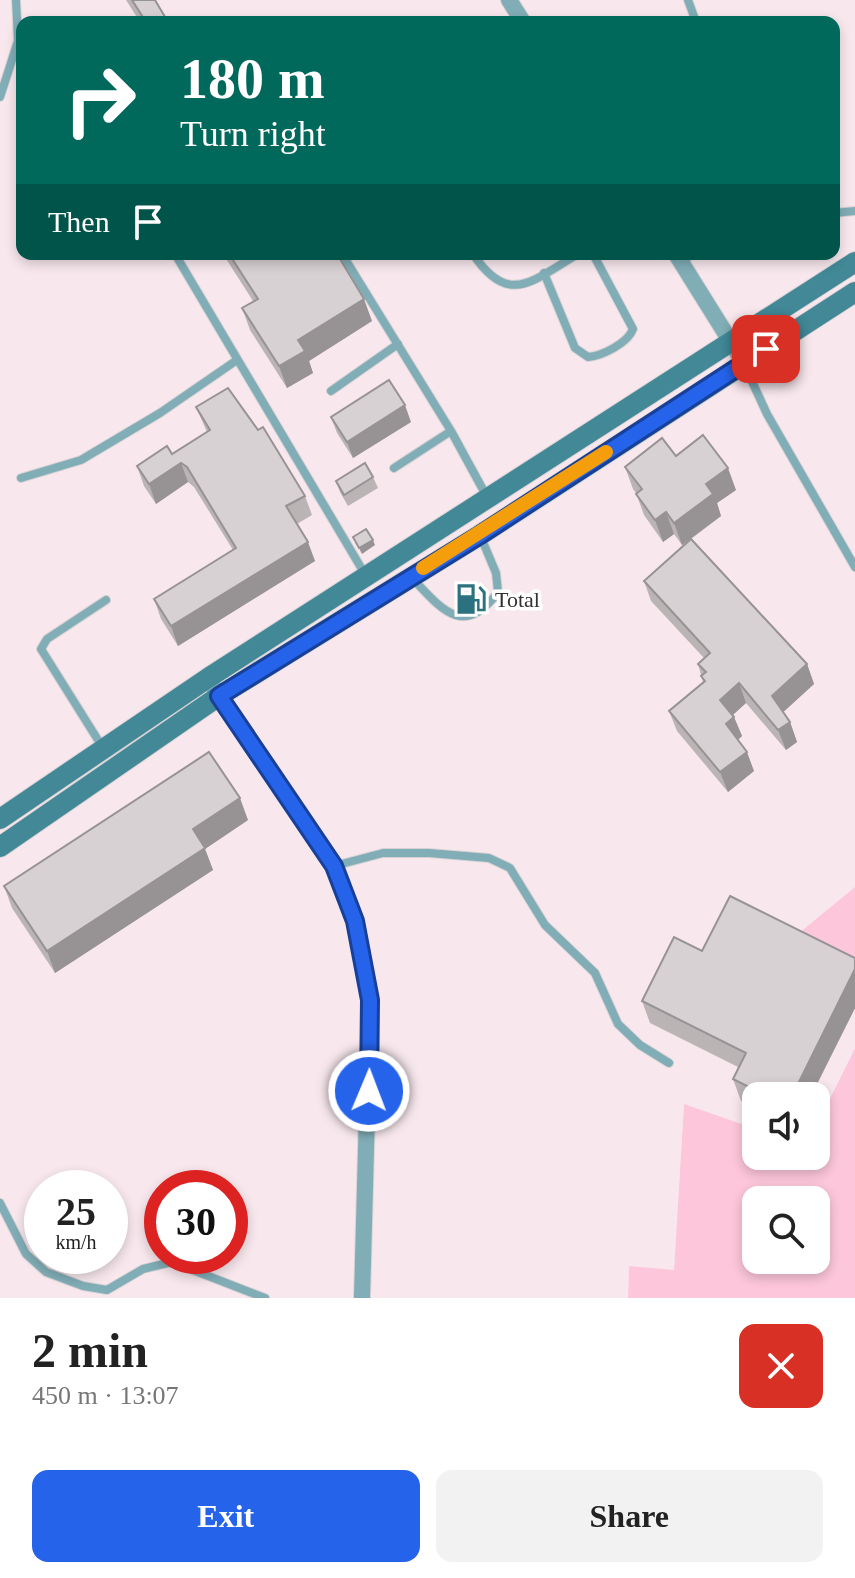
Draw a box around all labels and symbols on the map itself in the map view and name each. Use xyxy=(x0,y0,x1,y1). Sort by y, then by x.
pin xyxy=(732,315,800,383)
fuel station icon: Total xyxy=(454,582,488,616)
place label: Total xyxy=(495,587,540,612)
position arrow xyxy=(327,1049,411,1133)
speed limit sign: 30 xyxy=(144,1170,248,1274)

